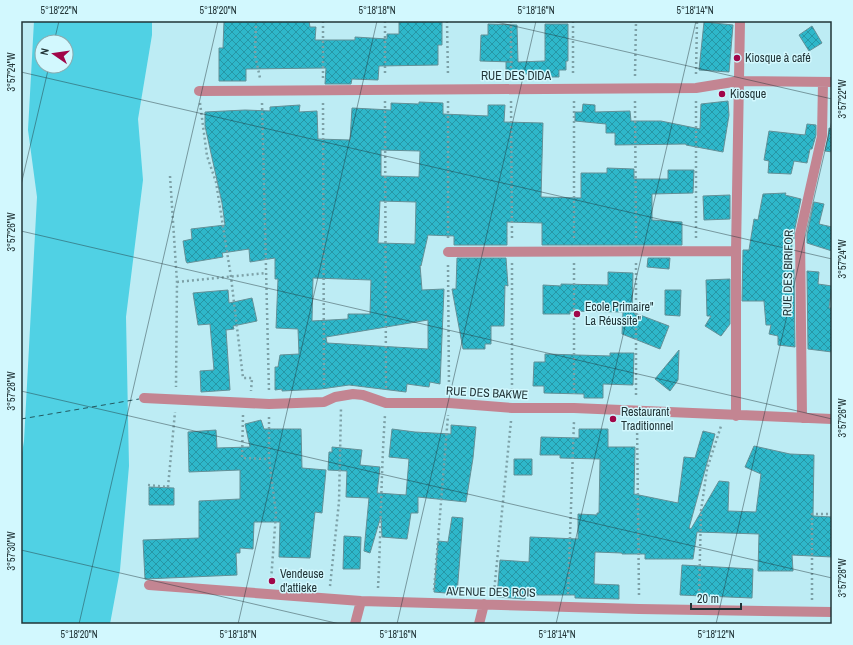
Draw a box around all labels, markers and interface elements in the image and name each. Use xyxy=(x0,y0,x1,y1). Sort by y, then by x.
text: 5°18'22"N xyxy=(40,4,78,17)
text: 5°18'20"N xyxy=(199,4,237,17)
text: 5°18'18"N xyxy=(358,4,396,17)
text: 5°18'16"N xyxy=(517,4,555,17)
text: 5°18'14"N xyxy=(676,4,714,17)
north arrow xyxy=(34,34,74,74)
text: N xyxy=(37,47,52,56)
place label: Kiosque à café xyxy=(745,50,811,66)
text: 3°57'24"W xyxy=(5,52,18,92)
marker: Kiosque à café xyxy=(732,53,742,63)
street label: RUE DES DIDA xyxy=(481,68,551,84)
text: 3°57'22"W xyxy=(836,79,849,119)
place label: Kiosque xyxy=(730,86,766,102)
marker: Kiosque xyxy=(717,89,727,99)
text: 3°57'26"W xyxy=(5,212,18,252)
street label: RUE DES BIRIFOR xyxy=(779,230,797,316)
text: 3°57'24"W xyxy=(836,239,849,279)
place label: Ecole Primaire" La Réussite" xyxy=(585,299,654,329)
marker: Ecole Primaire" La Réussite" xyxy=(572,309,582,319)
text: 3°57'28"W xyxy=(5,371,18,411)
street label: RUE DES BAKWE xyxy=(446,383,528,403)
text: 3°57'26"W xyxy=(836,398,849,438)
place label: Restaurant Traditionnel xyxy=(621,404,673,434)
marker: Restaurant Traditionnel xyxy=(608,414,618,424)
text: 3°57'30"W xyxy=(5,531,18,571)
text: 3°57'28"W xyxy=(836,558,849,598)
place label: Vendeuse d'attieke xyxy=(280,566,324,596)
marker: Vendeuse d'attieke xyxy=(267,576,277,586)
street label: AVENUE DES ROIS xyxy=(445,583,536,601)
scale bar xyxy=(691,585,741,611)
text: 20 m xyxy=(697,591,719,607)
text: 5°18'20"N xyxy=(60,628,98,641)
text: 5°18'18"N xyxy=(219,628,257,641)
text: 5°18'16"N xyxy=(379,628,417,641)
text: 5°18'14"N xyxy=(538,628,576,641)
text: 5°18'12"N xyxy=(697,628,735,641)

